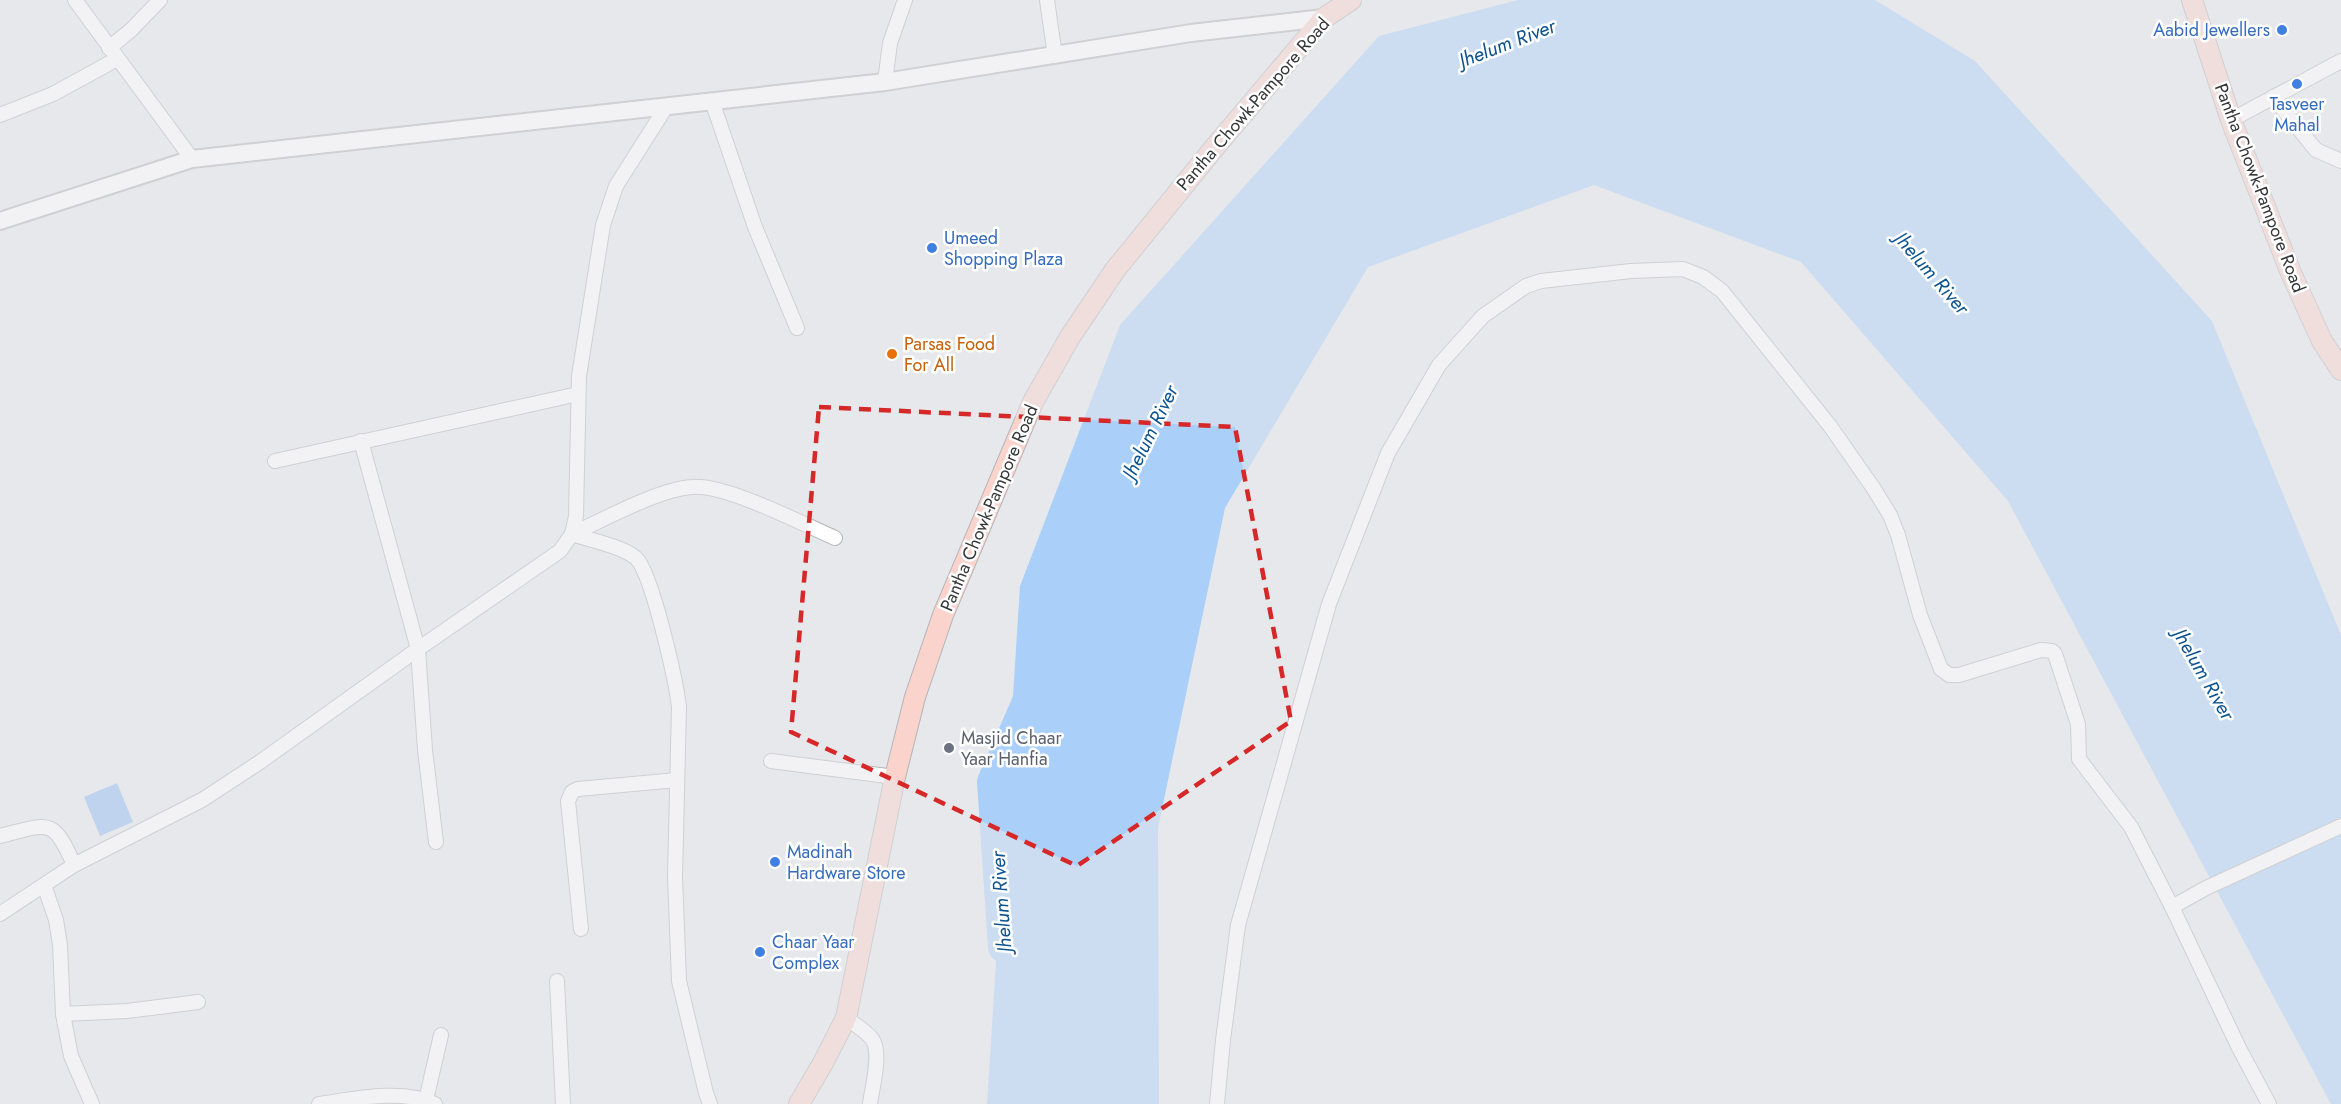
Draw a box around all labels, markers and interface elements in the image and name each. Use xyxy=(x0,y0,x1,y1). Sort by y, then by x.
water label: Jhelum River xyxy=(1451,11,1561,77)
street label: Pantha Chowk-Pampore Road xyxy=(1170,12,1336,196)
place label: Aabid Jewellers xyxy=(2153,17,2270,43)
marker: Aabid Jewellers xyxy=(2275,23,2289,37)
marker: Tasveer Mahal xyxy=(2290,77,2304,91)
street label: Pantha Chowk-Pampore Road xyxy=(2208,80,2312,296)
place label: Tasveer Mahal xyxy=(2270,91,2325,138)
water label: Jhelum River xyxy=(1885,223,1977,322)
place label: Umeed Shopping Plaza xyxy=(944,225,1063,272)
marker: Umeed Shopping Plaza xyxy=(925,241,939,255)
place label: Parsas Food For All xyxy=(904,331,995,378)
marker: Parsas Food For All xyxy=(885,347,899,361)
water label: Jhelum River xyxy=(1113,379,1186,488)
street label: Pantha Chowk-Pampore Road xyxy=(934,401,1044,615)
water label: Jhelum River xyxy=(2164,620,2242,727)
place label: Masjid Chaar Yaar Hanfia xyxy=(961,725,1062,772)
marker: Masjid Chaar Yaar Hanfia xyxy=(942,741,956,755)
place label: Madinah Hardware Store xyxy=(787,839,906,886)
water label: Jhelum River xyxy=(983,849,1020,958)
marker: Madinah Hardware Store xyxy=(768,855,782,869)
place label: Chaar Yaar Complex xyxy=(772,929,855,976)
marker: Chaar Yaar Complex xyxy=(753,945,767,959)

